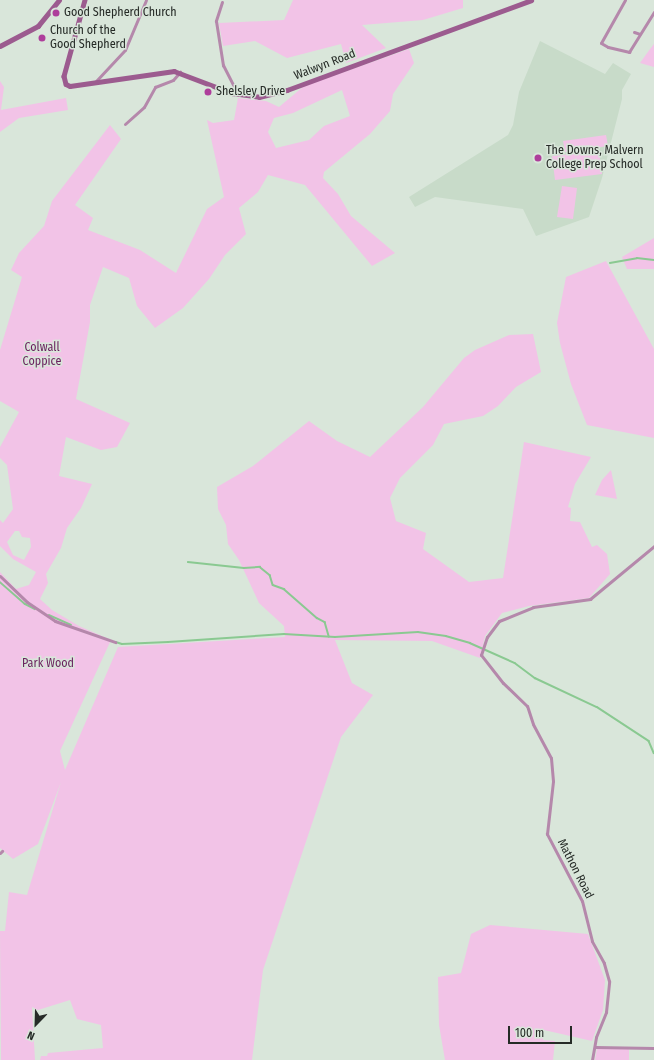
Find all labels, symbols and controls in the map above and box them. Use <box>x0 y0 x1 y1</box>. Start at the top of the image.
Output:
place label: Good Shepherd Church <box>64 6 177 20</box>
marker: Good Shepherd Church <box>51 8 61 18</box>
place label: Church of the Good Shepherd <box>50 24 126 52</box>
marker: Church of the Good Shepherd <box>37 33 47 43</box>
street label: Walwyn Road <box>292 47 358 83</box>
place label: Shelsley Drive <box>216 85 285 99</box>
marker: Shelsley Drive <box>203 87 213 97</box>
place label: The Downs, Malvern College Prep School <box>546 144 644 172</box>
marker: The Downs, Malvern College Prep School <box>533 153 543 163</box>
park label: Colwall Coppice <box>23 341 61 369</box>
park label: Park Wood <box>22 657 74 671</box>
street label: Mathon Road <box>554 837 596 901</box>
north arrow <box>16 1004 56 1044</box>
scale bar <box>510 1018 574 1044</box>
text: 100 m <box>515 1026 544 1040</box>
text: N <box>26 1028 37 1043</box>

